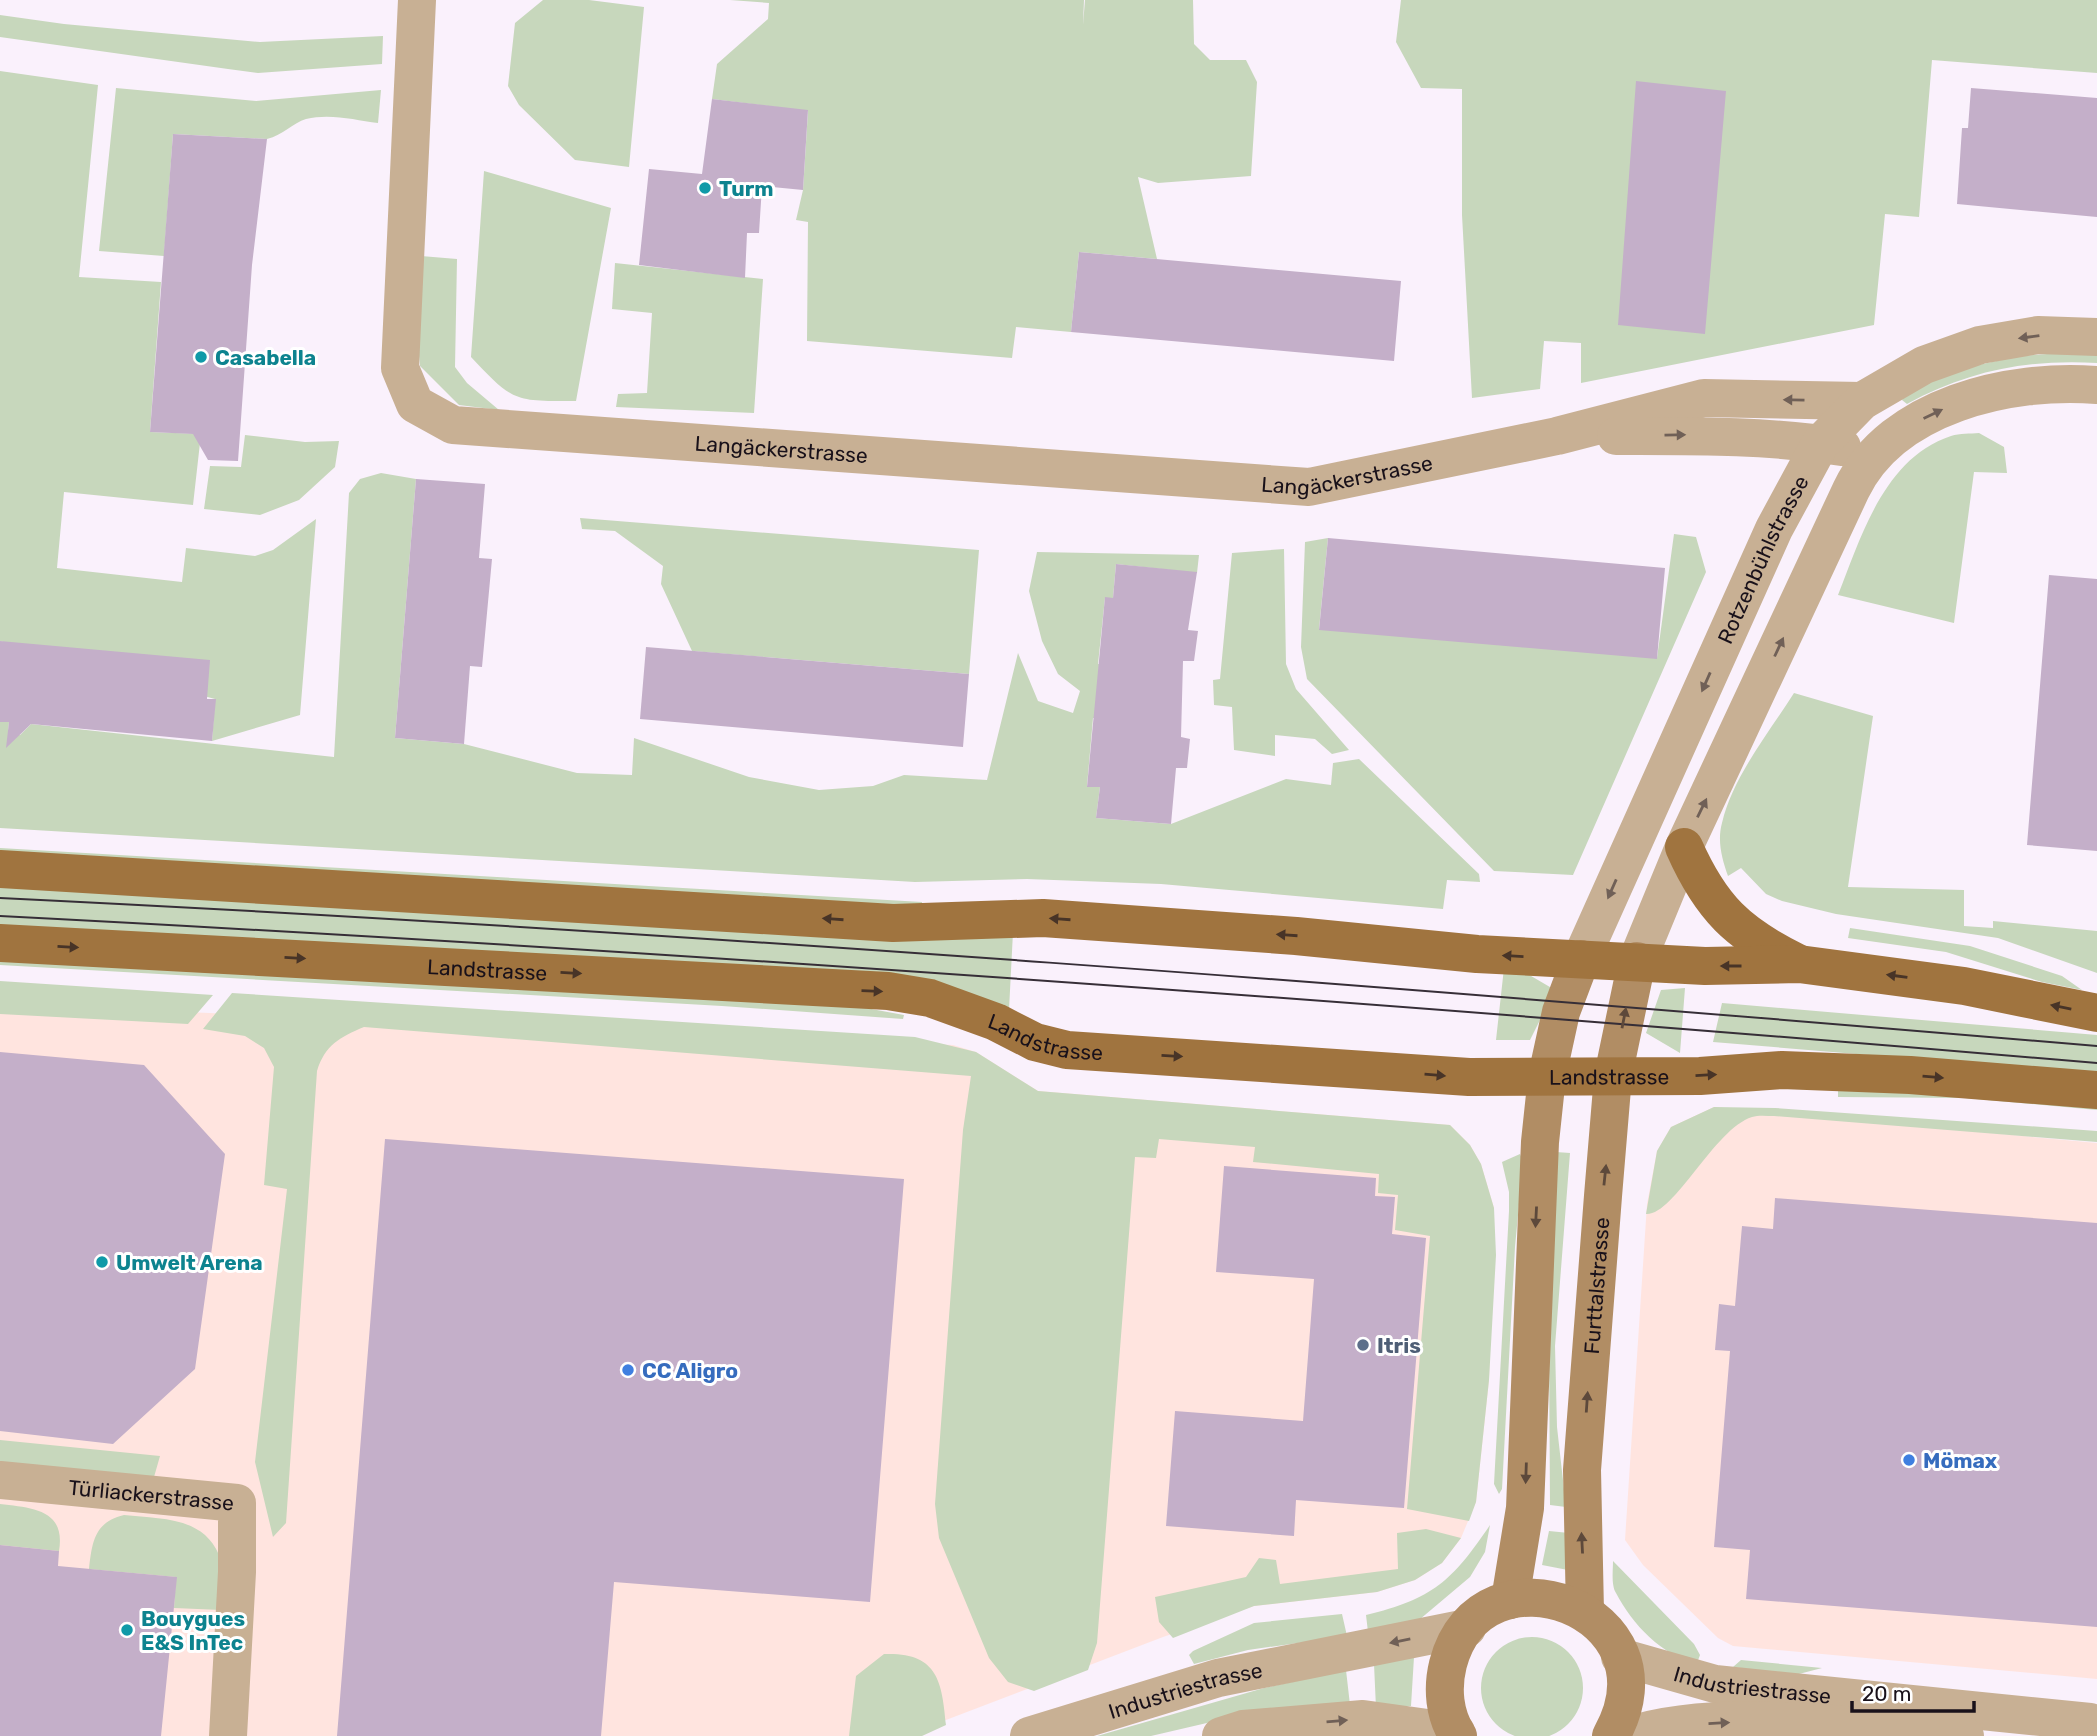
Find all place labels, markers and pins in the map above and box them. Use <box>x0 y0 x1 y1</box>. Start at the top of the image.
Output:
place label: Turm <box>719 176 773 201</box>
marker: Turm <box>697 180 713 196</box>
place label: Casabella <box>215 345 316 370</box>
marker: Casabella <box>193 349 209 365</box>
place label: Umwelt Arena <box>116 1250 263 1275</box>
marker: Umwelt Arena <box>94 1254 110 1270</box>
place label: Itris <box>1377 1333 1421 1358</box>
marker: Itris <box>1355 1337 1371 1353</box>
place label: CC Aligro <box>642 1358 738 1383</box>
marker: CC Aligro <box>620 1362 636 1378</box>
place label: Mömax <box>1923 1448 1998 1473</box>
marker: Mömax <box>1901 1452 1917 1468</box>
place label: Bouygues E&S InTec <box>141 1606 245 1655</box>
marker: Bouygues E&S InTec <box>119 1622 135 1638</box>

